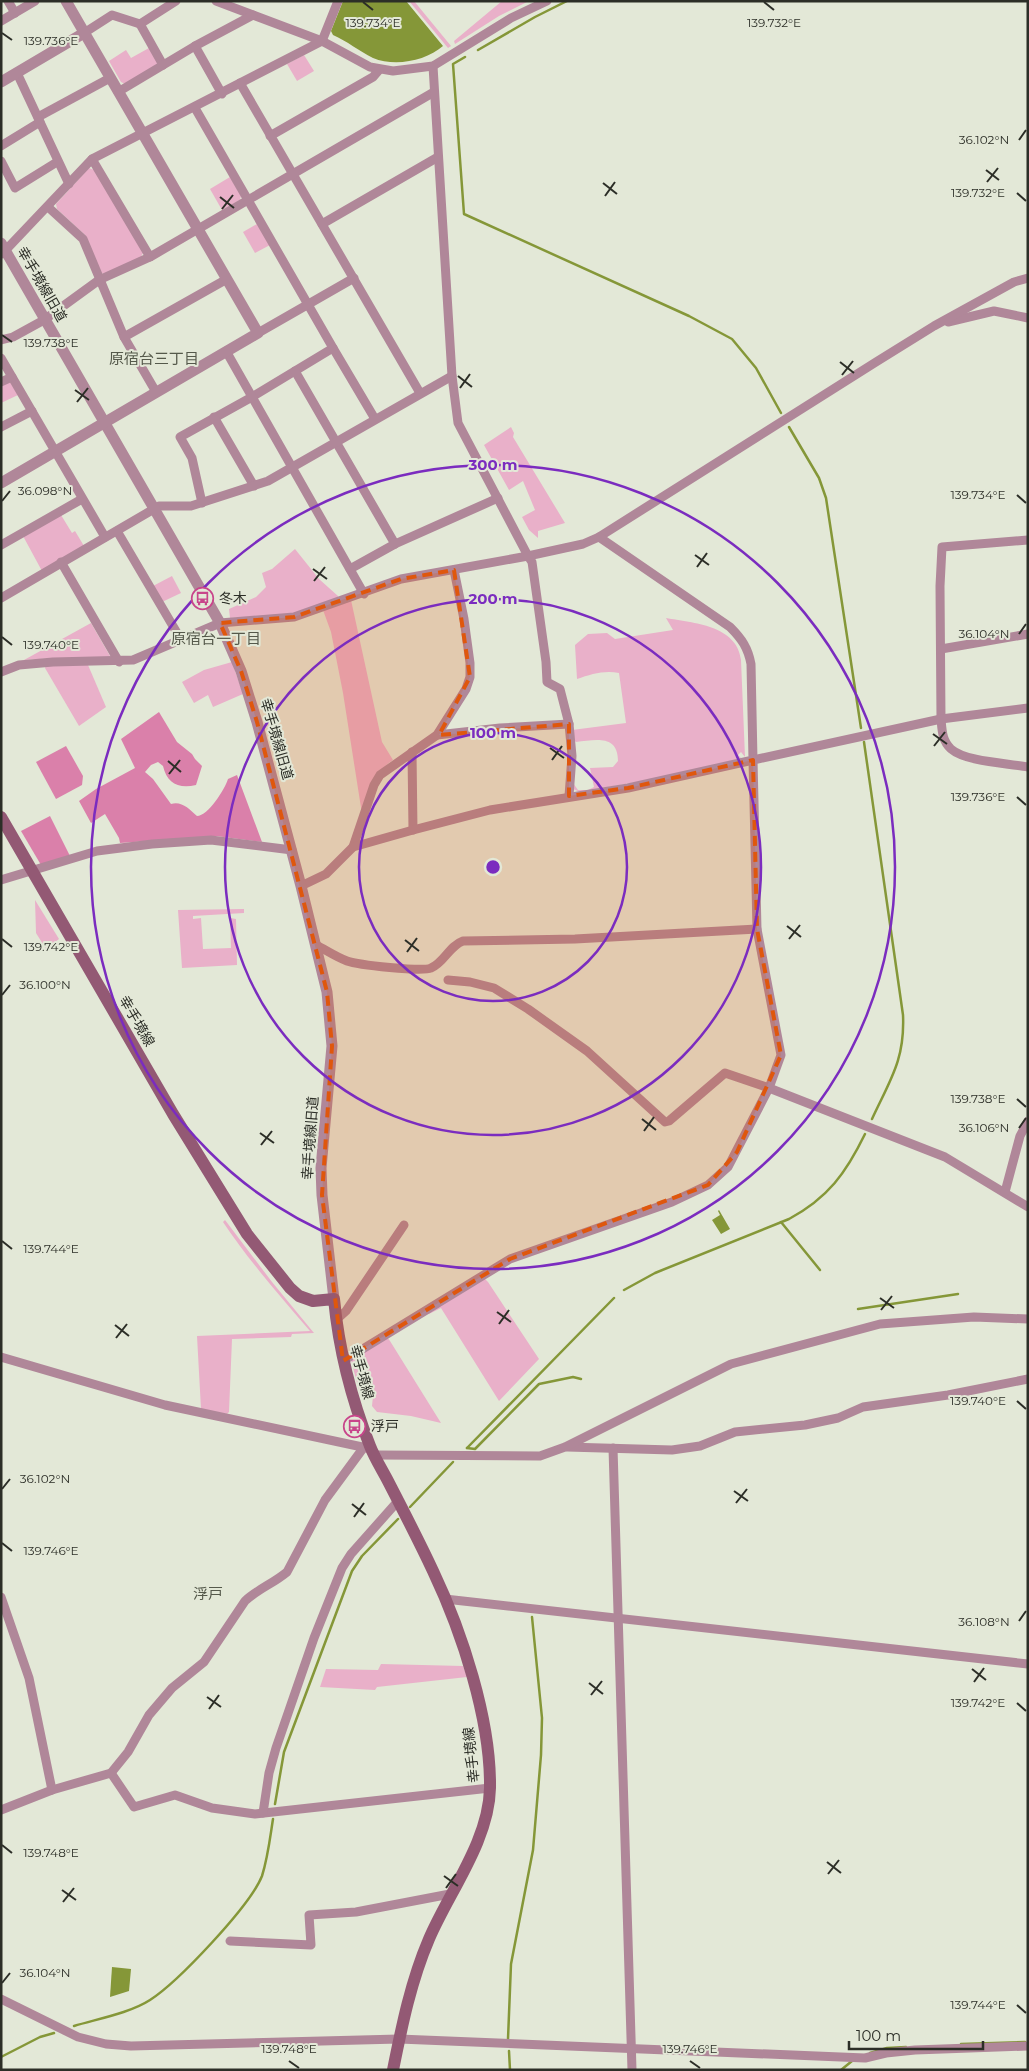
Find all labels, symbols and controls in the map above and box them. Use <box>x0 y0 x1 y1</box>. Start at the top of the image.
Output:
text: 139.734°E <box>345 15 401 30</box>
text: 139.732°E <box>747 15 801 30</box>
text: 139.736°E <box>24 33 78 48</box>
text: 36.102°N <box>959 132 1009 147</box>
text: 139.732°E <box>951 185 1005 200</box>
street label: 幸手境線旧道 <box>13 243 71 325</box>
text: 139.738°E <box>23 335 79 350</box>
district label: 原宿台三丁目 <box>109 349 199 368</box>
text: 300 m <box>467 455 518 474</box>
text: 36.098°N <box>18 483 72 498</box>
text: 139.734°E <box>950 487 1006 502</box>
bus stop icon: 冬木 <box>191 586 215 610</box>
place label: 冬木 <box>219 589 247 607</box>
text: 200 m <box>468 589 518 608</box>
text: 36.104°N <box>958 626 1010 641</box>
district label: 原宿台一丁目 <box>171 629 261 648</box>
text: 139.740°E <box>23 637 79 652</box>
street label: 幸手境線旧道 <box>257 696 297 782</box>
text: 100 m <box>470 723 516 742</box>
text: 139.736°E <box>951 789 1005 804</box>
centre of rings <box>484 858 502 876</box>
text: 139.742°E <box>24 939 78 954</box>
text: 36.100°N <box>19 977 71 992</box>
street label: 幸手境線 <box>115 992 159 1050</box>
text: 139.738°E <box>950 1091 1006 1106</box>
street label: 幸手境線旧道 <box>298 1095 322 1181</box>
text: 36.106°N <box>959 1120 1009 1135</box>
text: 139.744°E <box>23 1241 79 1256</box>
street label: 幸手境線 <box>346 1343 378 1401</box>
text: 139.740°E <box>950 1393 1006 1408</box>
bus stop icon: 浮戸 <box>343 1414 367 1438</box>
place label: 浮戸 <box>371 1417 399 1435</box>
text: 36.102°N <box>20 1471 70 1486</box>
text: 139.746°E <box>23 1543 79 1558</box>
district label: 浮戸 <box>193 1584 223 1603</box>
text: 36.108°N <box>958 1614 1010 1629</box>
text: 139.742°E <box>951 1695 1005 1710</box>
street label: 幸手境線 <box>459 1726 483 1784</box>
text: 139.748°E <box>23 1845 79 1860</box>
text: 36.104°N <box>19 1965 71 1980</box>
text: 139.744°E <box>950 1997 1006 2012</box>
scale bar <box>849 2018 983 2050</box>
text: 100 m <box>856 2026 901 2045</box>
text: 139.748°E <box>261 2041 317 2056</box>
text: 139.746°E <box>662 2041 718 2056</box>

